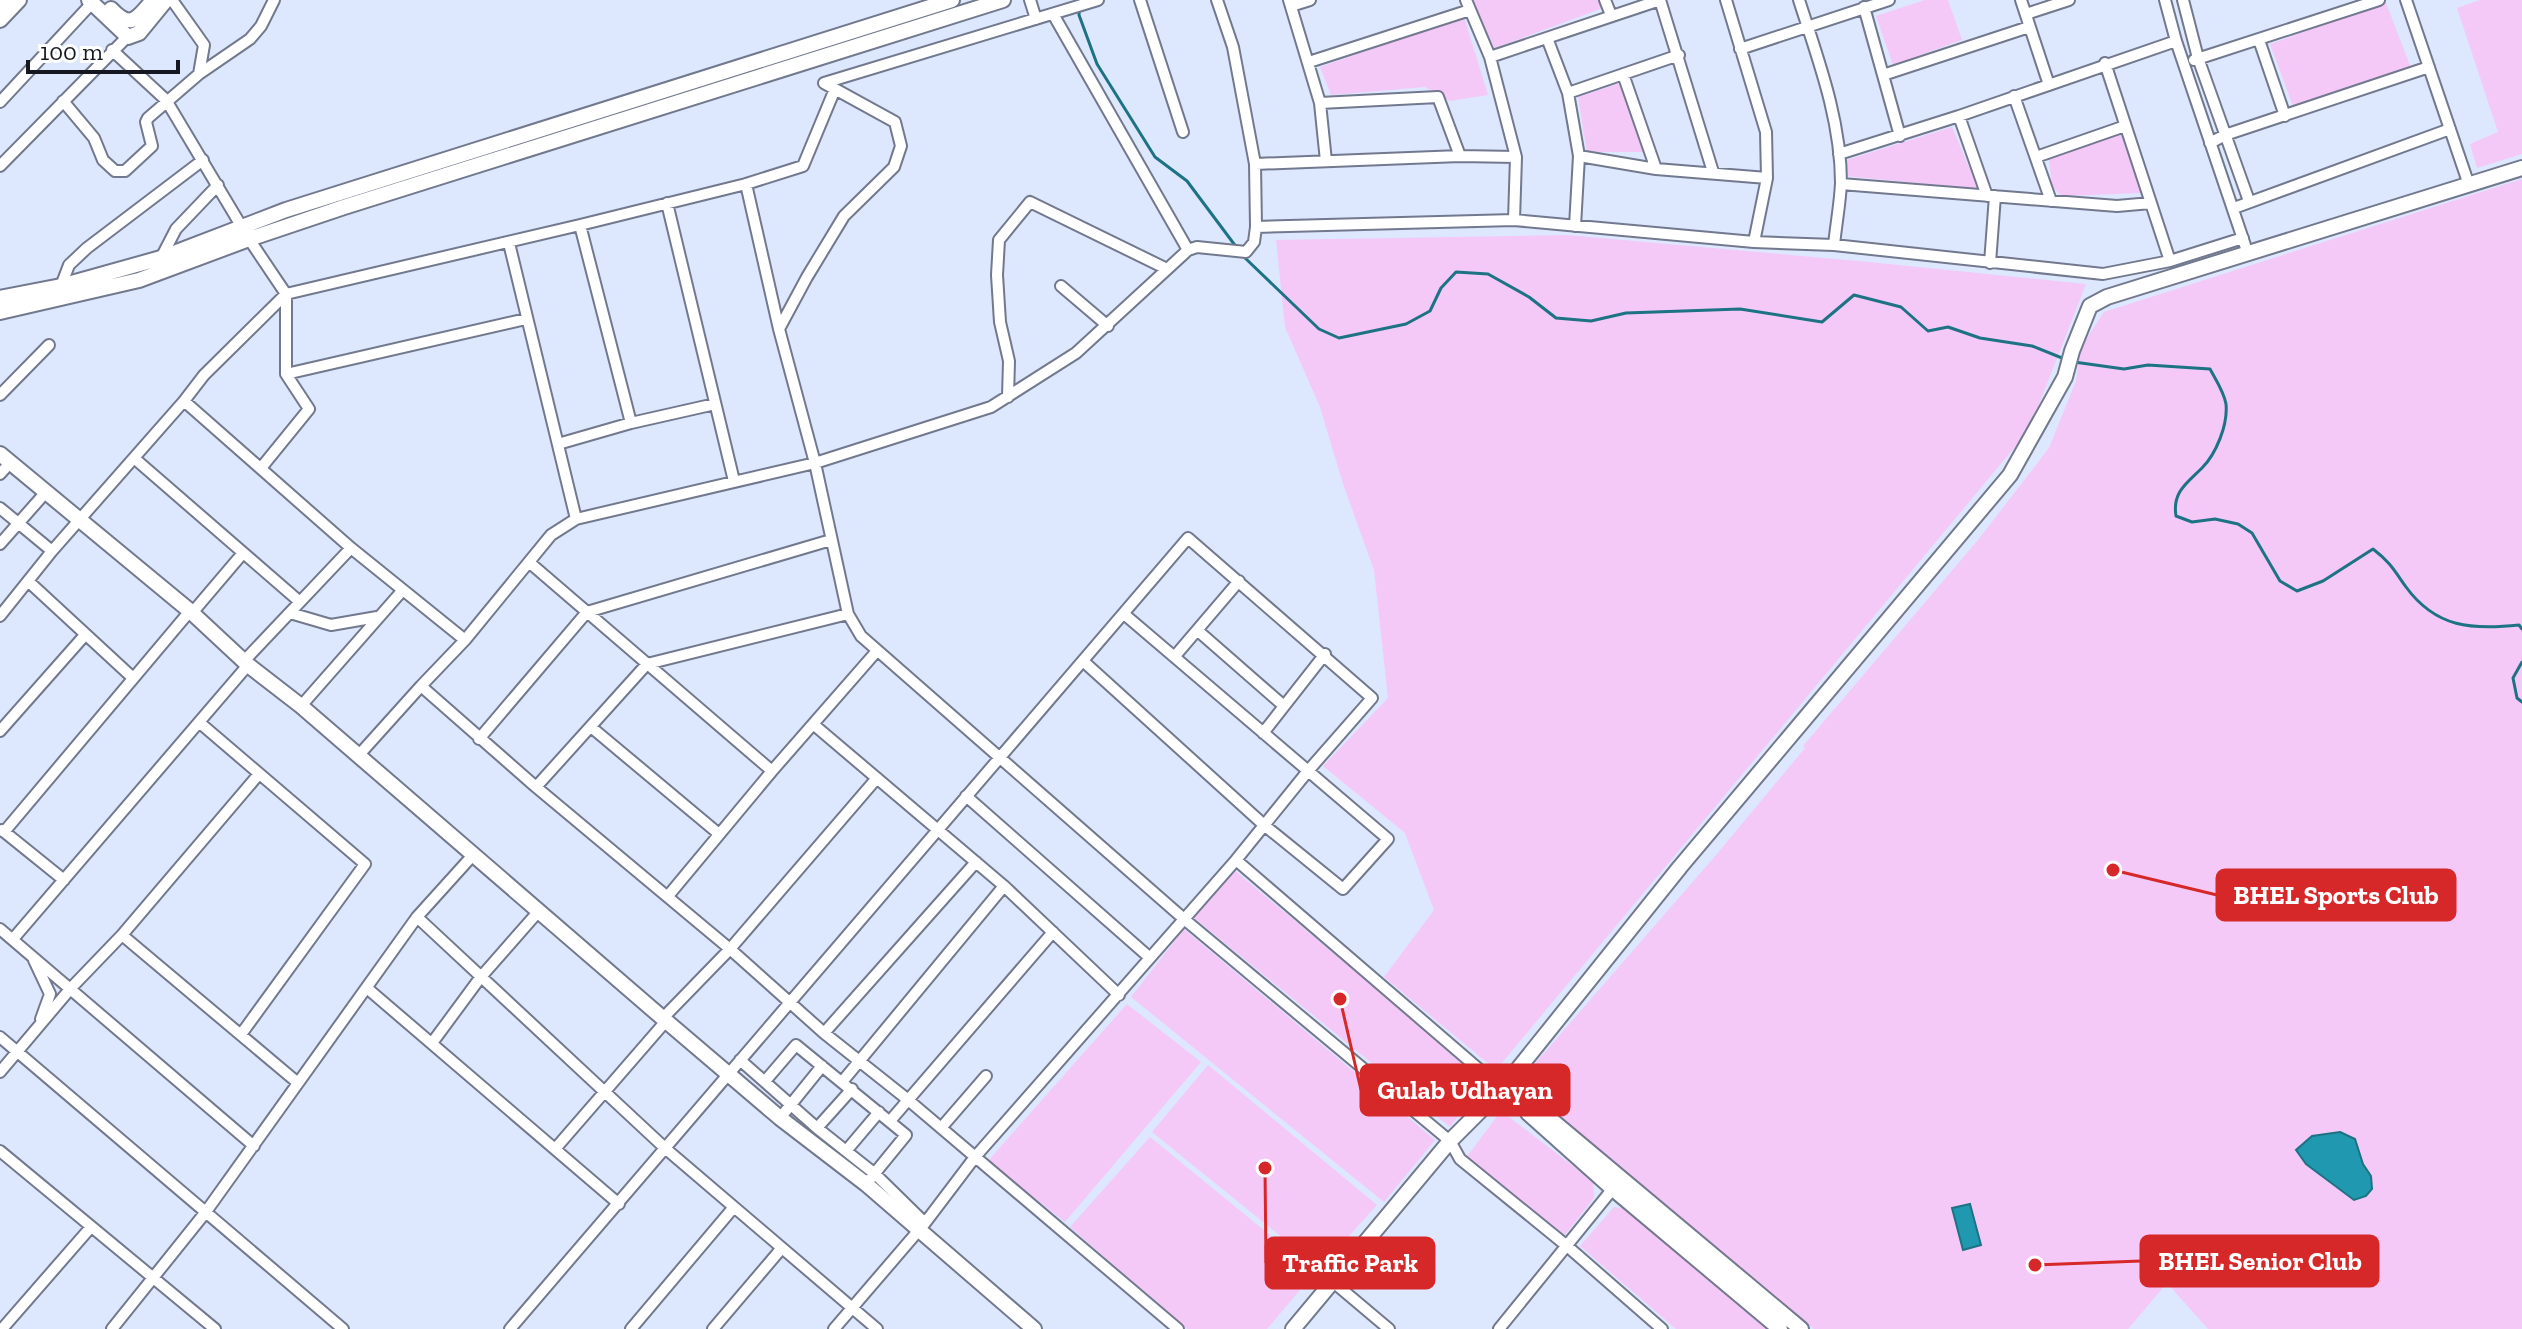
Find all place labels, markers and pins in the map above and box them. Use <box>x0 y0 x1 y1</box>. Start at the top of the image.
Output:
callout: BHEL Sports Club <box>2217 870 2455 920</box>
callout: Gulab Udhayan <box>1361 1065 1569 1115</box>
callout: BHEL Senior Club <box>2141 1236 2378 1286</box>
callout: Traffic Park <box>1266 1238 1434 1288</box>

